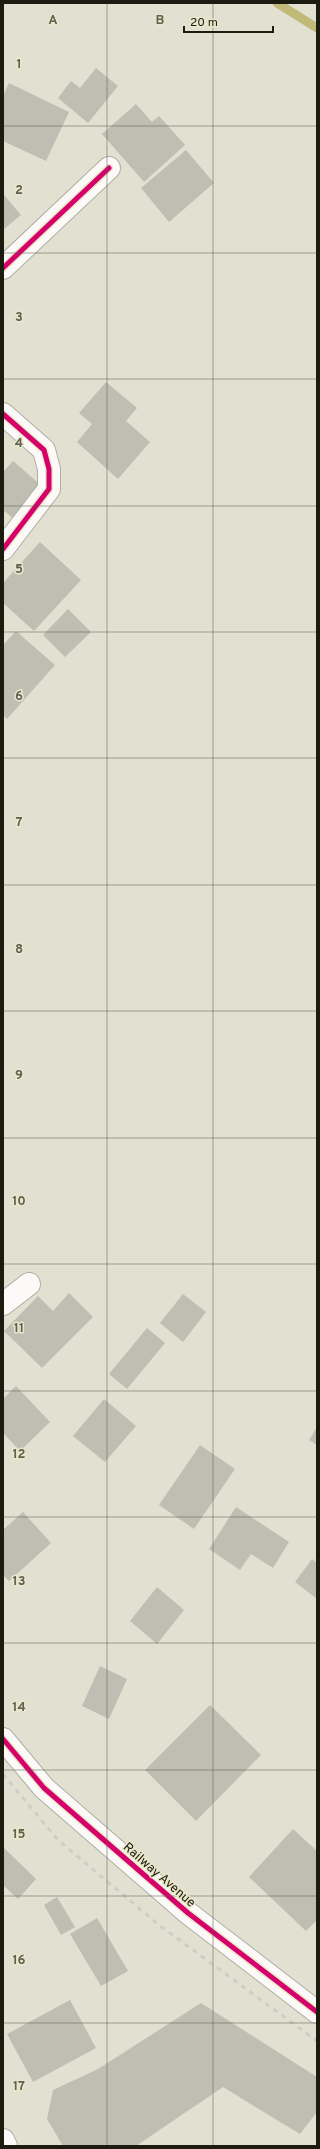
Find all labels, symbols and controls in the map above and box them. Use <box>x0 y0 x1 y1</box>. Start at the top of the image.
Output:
scale bar <box>184 8 273 34</box>
text: A <box>48 13 58 29</box>
text: B <box>156 13 165 29</box>
text: 20 m <box>190 15 218 31</box>
text: 1 <box>16 57 22 73</box>
text: 2 <box>15 183 23 199</box>
text: 3 <box>15 310 23 326</box>
text: 4 <box>15 436 23 452</box>
text: 5 <box>15 562 23 578</box>
text: 6 <box>15 689 23 705</box>
text: 7 <box>16 815 23 831</box>
text: 8 <box>15 942 23 958</box>
text: 9 <box>15 1068 23 1084</box>
text: 10 <box>12 1194 26 1210</box>
text: 11 <box>14 1321 24 1337</box>
text: 12 <box>12 1447 26 1463</box>
text: 13 <box>13 1574 26 1590</box>
text: 14 <box>12 1700 26 1716</box>
text: 15 <box>12 1827 26 1843</box>
street label: Railway Avenue <box>119 1840 198 1911</box>
text: 16 <box>12 1953 26 1969</box>
text: 17 <box>13 2079 25 2095</box>

